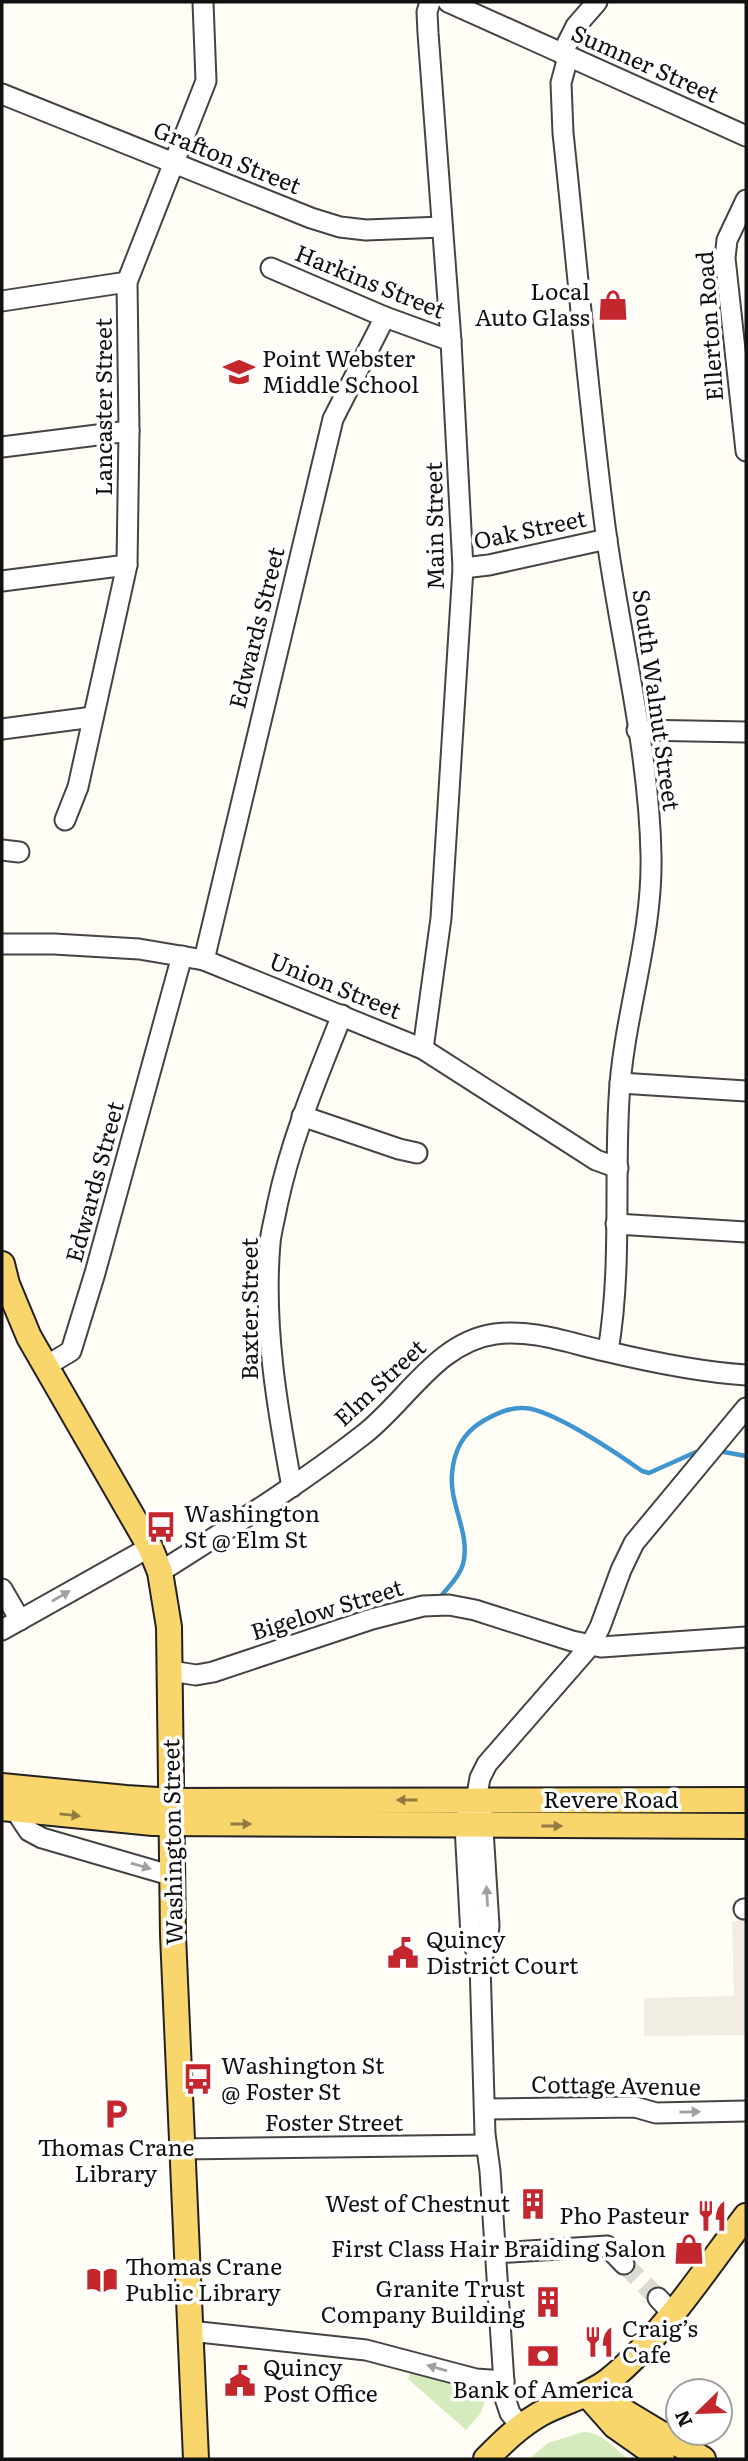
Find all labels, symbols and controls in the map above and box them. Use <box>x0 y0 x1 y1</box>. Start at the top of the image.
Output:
street label: Sumner Street <box>567 14 726 110</box>
street label: Grafton Street <box>149 111 307 201</box>
street label: Harkins Street <box>291 235 452 326</box>
street label: Ellerton Road <box>686 250 730 402</box>
place label: Local Auto Glass <box>475 273 590 333</box>
shop icon: Local Auto Glass <box>596 288 630 322</box>
street label: Lancaster Street <box>85 317 119 496</box>
place label: Point Webster Middle School <box>262 340 419 400</box>
school or university icon: Point Webster Middle School <box>222 355 256 389</box>
street label: Main Street <box>415 461 451 590</box>
street label: Oak Street <box>470 499 590 557</box>
street label: Edwards Street <box>219 542 292 712</box>
street label: South Walnut Street <box>626 587 690 813</box>
street label: Union Street <box>265 942 408 1026</box>
street label: Edwards Street <box>55 1096 131 1266</box>
street label: Baxter Street <box>231 1237 265 1380</box>
street label: Elm Street <box>325 1329 433 1433</box>
place label: Washington St @ Elm St <box>184 1495 320 1555</box>
bus stop icon: Washington St @ Elm St <box>144 1510 178 1544</box>
street label: Bigelow Street <box>246 1569 407 1647</box>
one-way arrow <box>52 1590 71 1602</box>
street label: Washington Street <box>152 1738 190 1945</box>
street label: Revere Road <box>543 1781 679 1815</box>
one-way arrow <box>396 1794 418 1806</box>
one-way arrow <box>59 1810 81 1821</box>
one-way arrow <box>231 1818 253 1830</box>
one-way arrow <box>541 1820 563 1832</box>
one-way arrow <box>130 1861 152 1872</box>
one-way arrow <box>482 1885 493 1907</box>
place label: Quincy District Court <box>426 1921 579 1981</box>
public building icon: Quincy District Court <box>386 1936 420 1970</box>
place label: Washington St @ Foster St <box>221 2047 385 2107</box>
bus stop icon: Washington St @ Foster St <box>181 2062 215 2096</box>
street label: Cottage Avenue <box>531 2066 701 2102</box>
parking icon: Thomas Crane Library <box>99 2097 133 2131</box>
street label: Foster Street <box>265 2104 404 2138</box>
one-way arrow <box>680 2106 702 2118</box>
place label: Thomas Crane Library <box>37 2129 195 2189</box>
place label: West of Chestnut <box>325 2185 511 2219</box>
building icon: West of Chestnut <box>516 2187 550 2221</box>
place label: Pho Pasteur <box>559 2197 689 2231</box>
restaurant icon: Pho Pasteur <box>695 2199 729 2233</box>
place label: First Class Hair Braiding Salon <box>331 2230 666 2264</box>
shop icon: First Class Hair Braiding Salon <box>672 2232 706 2266</box>
place label: Thomas Crane Public Library <box>125 2248 282 2308</box>
library icon: Thomas Crane Public Library <box>85 2263 119 2297</box>
place label: Granite Trust Company Building <box>321 2270 526 2330</box>
building icon: Granite Trust Company Building <box>531 2285 565 2319</box>
place label: Craig’s Cafe <box>622 2310 698 2370</box>
restaurant icon: Craig’s Cafe <box>582 2325 616 2359</box>
bank icon: Bank of America <box>526 2339 560 2373</box>
place label: Quincy Post Office <box>263 2349 378 2409</box>
one-way arrow <box>426 2363 447 2373</box>
public building icon: Quincy Post Office <box>223 2364 257 2398</box>
place label: Bank of America <box>453 2371 634 2405</box>
north arrow <box>664 2377 734 2447</box>
text: N <box>666 2406 698 2432</box>

